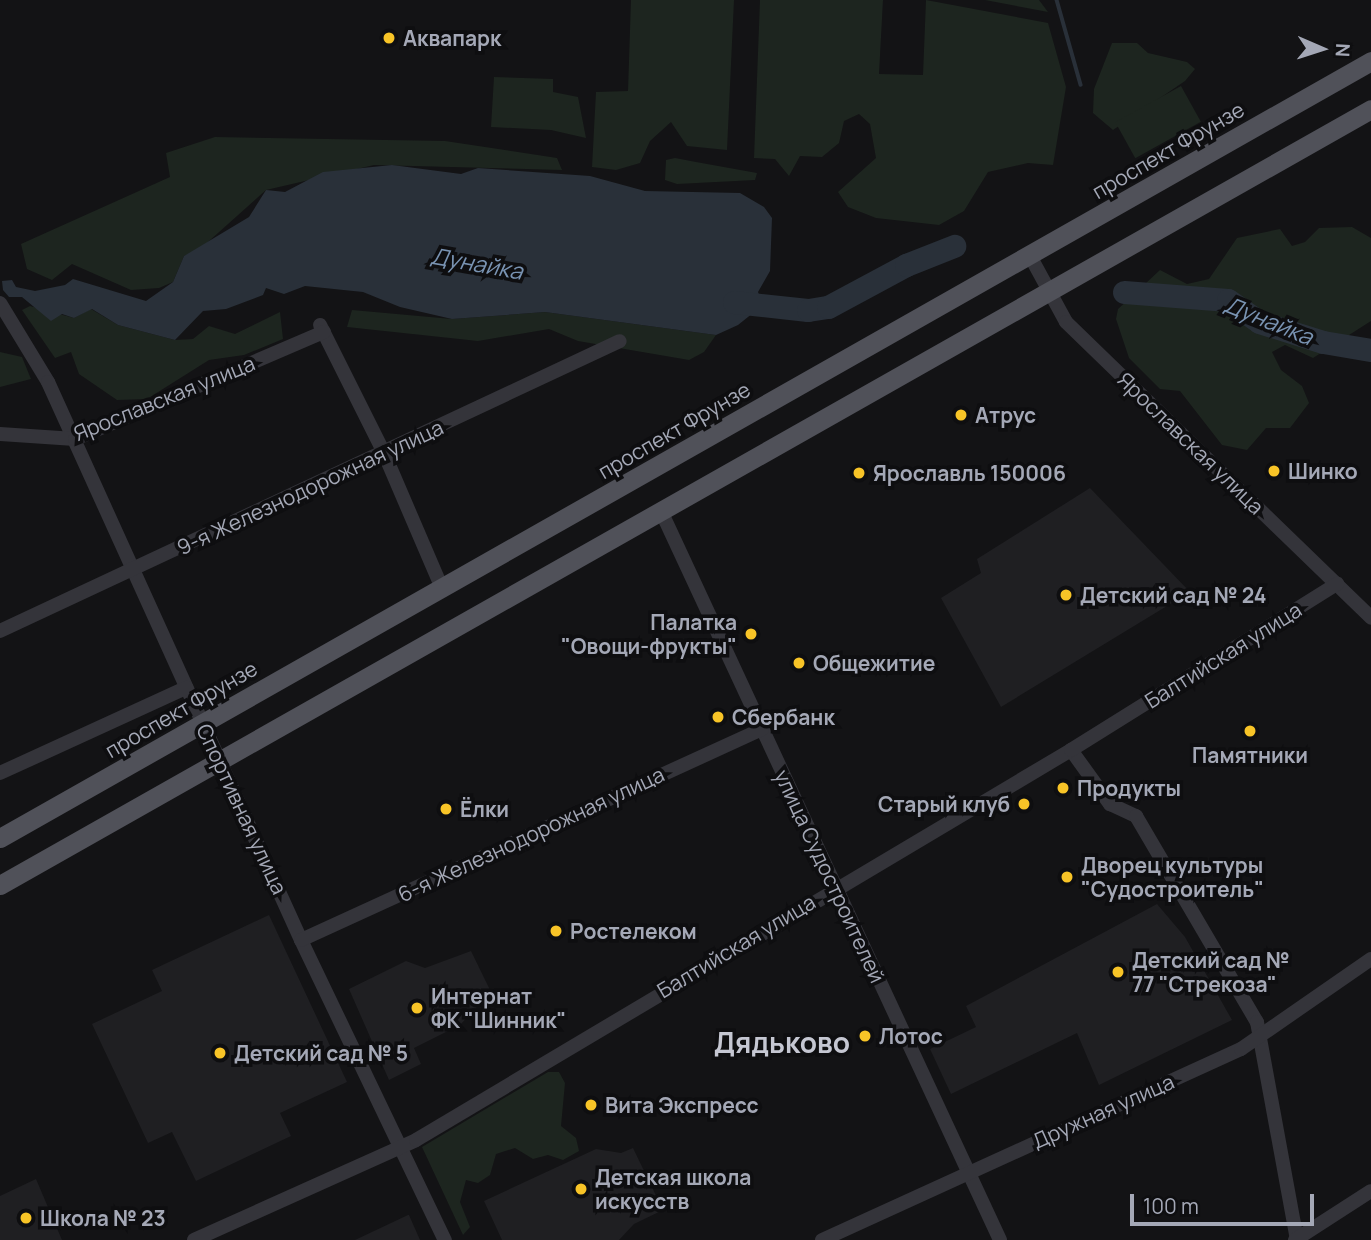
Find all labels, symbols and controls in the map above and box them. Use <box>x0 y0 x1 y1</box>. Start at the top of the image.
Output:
north arrow <box>1287 14 1357 84</box>
place label: Аквапарк <box>403 25 501 51</box>
marker: Аквапарк <box>381 30 397 46</box>
text: N <box>1330 43 1356 58</box>
street label: проспект Фрунзе <box>1088 96 1248 204</box>
water label: Дунайка <box>429 241 525 285</box>
water label: Дунайка <box>1221 290 1317 350</box>
street label: Ярославская улица <box>70 350 258 446</box>
street label: Ярославская улица <box>1113 367 1269 519</box>
street label: проспект Фрунзе <box>594 376 754 484</box>
place label: Атрус <box>975 402 1036 428</box>
marker: Атрус <box>953 407 969 423</box>
street label: 9-я Железнодорожная улица <box>173 414 447 560</box>
place label: Шинко <box>1288 458 1358 484</box>
place label: Ярославль 150006 <box>873 460 1066 486</box>
marker: Шинко <box>1266 463 1282 479</box>
marker: Ярославль 150006 <box>851 465 867 481</box>
place label: Детский сад № 24 <box>1080 582 1266 608</box>
marker: Детский сад № 24 <box>1058 587 1074 603</box>
street label: Балтийская улица <box>1140 597 1306 713</box>
place label: Палатка "Овощи-фрукты" <box>561 609 737 659</box>
marker: Палатка "Овощи-фрукты" <box>743 626 759 642</box>
place label: Общежитие <box>813 650 935 676</box>
street label: проспект Фрунзе <box>101 655 261 763</box>
marker: Общежитие <box>791 655 807 671</box>
place label: Сбербанк <box>732 704 835 730</box>
marker: Сбербанк <box>710 709 726 725</box>
street label: Спортивная улица <box>192 720 292 898</box>
marker: Памятники <box>1242 723 1258 739</box>
place label: Памятники <box>1192 742 1308 768</box>
street label: 6-я Железнодорожная улица <box>394 761 668 907</box>
street label: улица Судостроителей <box>770 765 890 987</box>
place label: Продукты <box>1077 775 1181 801</box>
marker: Продукты <box>1055 780 1071 796</box>
place label: Старый клуб <box>878 791 1010 817</box>
place label: Ёлки <box>460 796 509 822</box>
marker: Старый клуб <box>1016 796 1032 812</box>
marker: Ёлки <box>438 801 454 817</box>
place label: Дворец культуры "Судостроитель" <box>1081 852 1264 902</box>
marker: Дворец культуры "Судостроитель" <box>1059 869 1075 885</box>
street label: Балтийская улица <box>652 889 820 1003</box>
place label: Ростелеком <box>570 918 697 944</box>
marker: Ростелеком <box>548 923 564 939</box>
place label: Детский сад № 77 "Стрекоза" <box>1132 947 1289 997</box>
marker: Детский сад № 77 "Стрекоза" <box>1110 964 1126 980</box>
place label: Интернат ФК "Шинник" <box>431 983 567 1033</box>
marker: Интернат ФК "Шинник" <box>409 1000 425 1016</box>
place label: Лотос <box>879 1023 943 1049</box>
district label: Дядьково <box>714 1025 850 1059</box>
marker: Лотос <box>857 1028 873 1044</box>
place label: Детский сад № 5 <box>234 1040 408 1066</box>
marker: Детский сад № 5 <box>212 1045 228 1061</box>
street label: Дружная улица <box>1028 1068 1178 1154</box>
place label: Вита Экспресс <box>605 1092 759 1118</box>
marker: Вита Экспресс <box>583 1097 599 1113</box>
place label: Детская школа искусств <box>595 1164 751 1214</box>
scale bar <box>1133 1180 1317 1224</box>
marker: Детская школа искусств <box>573 1181 589 1197</box>
text: 100 m <box>1143 1192 1199 1220</box>
place label: Школа № 23 <box>40 1205 166 1231</box>
marker: Школа № 23 <box>18 1210 34 1226</box>

